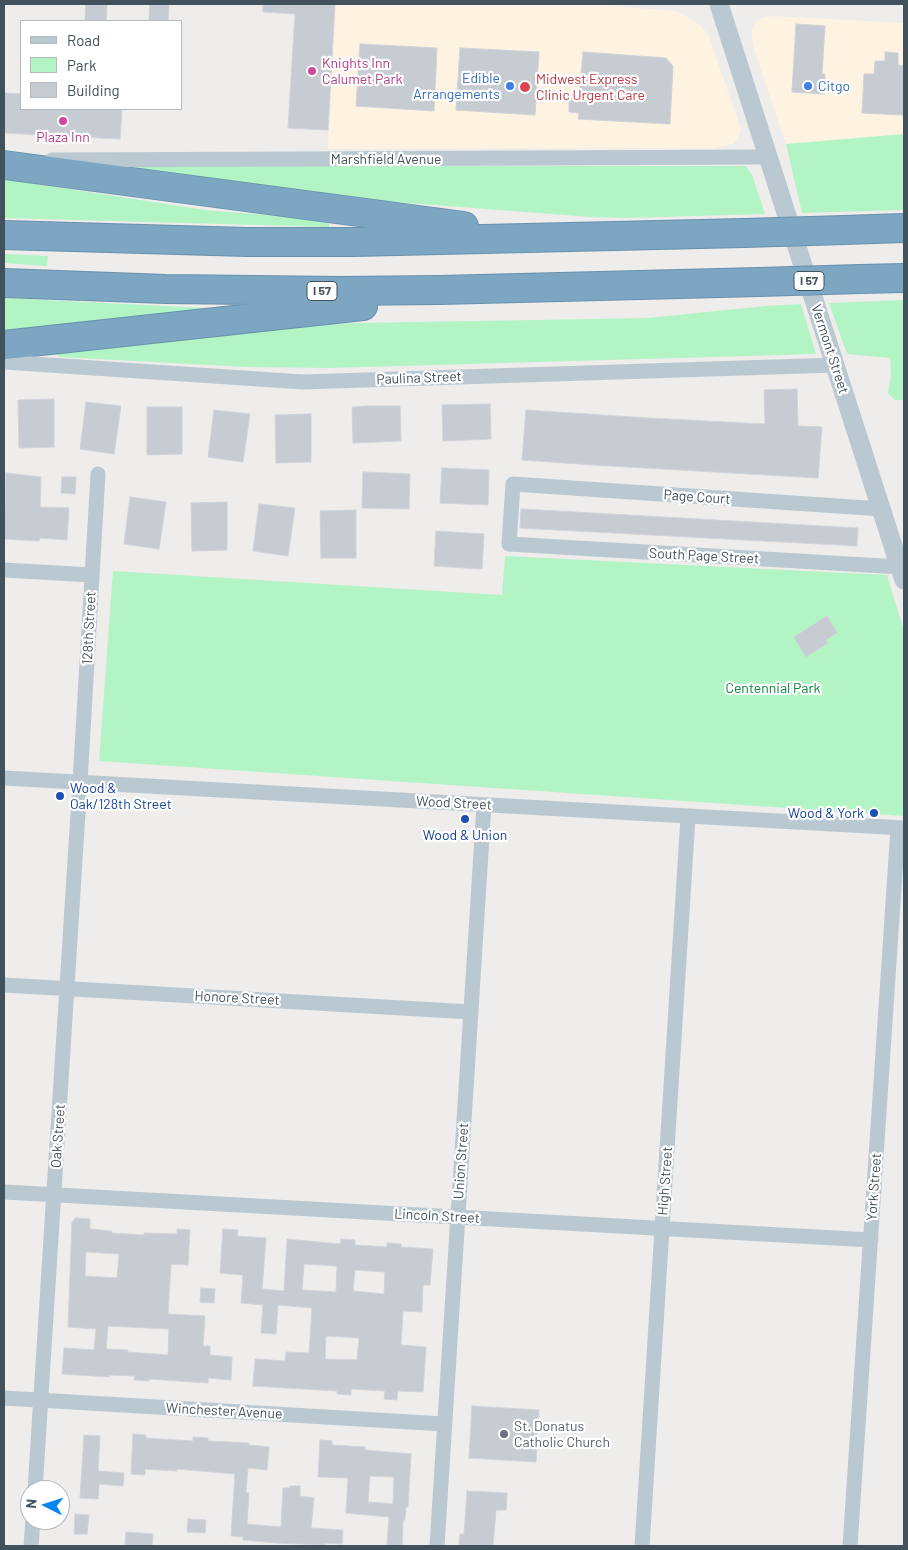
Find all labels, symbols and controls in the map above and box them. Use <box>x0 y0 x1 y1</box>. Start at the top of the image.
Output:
legend <box>20 20 182 110</box>
text: Road <box>67 31 100 49</box>
place label: Knights Inn Calumet Park <box>322 55 403 88</box>
text: Park <box>67 56 96 74</box>
marker: Knights Inn Calumet Park <box>306 65 318 77</box>
place label: Edible Arrangements <box>413 70 500 102</box>
place label: Midwest Express Clinic Urgent Care <box>536 71 645 104</box>
place label: Citgo <box>818 78 850 94</box>
marker: Edible Arrangements <box>504 80 516 92</box>
marker: Midwest Express Clinic Urgent Care <box>518 80 532 94</box>
marker: Citgo <box>802 80 814 92</box>
text: Building <box>67 81 120 99</box>
marker: Plaza Inn <box>57 115 69 127</box>
place label: Plaza Inn <box>36 129 90 145</box>
street label: Marshfield Avenue <box>331 151 441 167</box>
road number: I 57 <box>794 272 824 290</box>
road number: I 57 <box>307 282 337 300</box>
street label: Vermont Street <box>808 302 852 396</box>
street label: Paulina Street <box>376 368 462 388</box>
street label: Page Court <box>663 486 731 508</box>
street label: South Page Street <box>649 545 759 567</box>
street label: 128th Street <box>79 591 99 665</box>
park label: Centennial Park <box>725 680 821 696</box>
place label: Wood & Oak/128th Street <box>70 780 172 812</box>
marker: Wood & Oak/128th Street <box>54 790 66 802</box>
street label: Wood Street <box>416 793 492 813</box>
place label: Wood & York <box>788 805 864 821</box>
marker: Wood & York <box>868 807 880 819</box>
marker: Wood & Union <box>459 813 471 825</box>
place label: Wood & Union <box>423 827 507 843</box>
street label: Honore Street <box>194 987 280 1009</box>
street label: Oak Street <box>47 1104 69 1168</box>
street label: Union Street <box>450 1122 472 1200</box>
street label: High Street <box>654 1146 676 1216</box>
street label: York Street <box>863 1153 885 1221</box>
street label: Lincoln Street <box>394 1205 480 1227</box>
street label: Winchester Avenue <box>165 1400 283 1422</box>
place label: St. Donatus Catholic Church <box>514 1418 610 1450</box>
marker: St. Donatus Catholic Church <box>498 1428 510 1440</box>
north arrow <box>20 1480 70 1530</box>
text: N <box>22 1498 39 1509</box>

